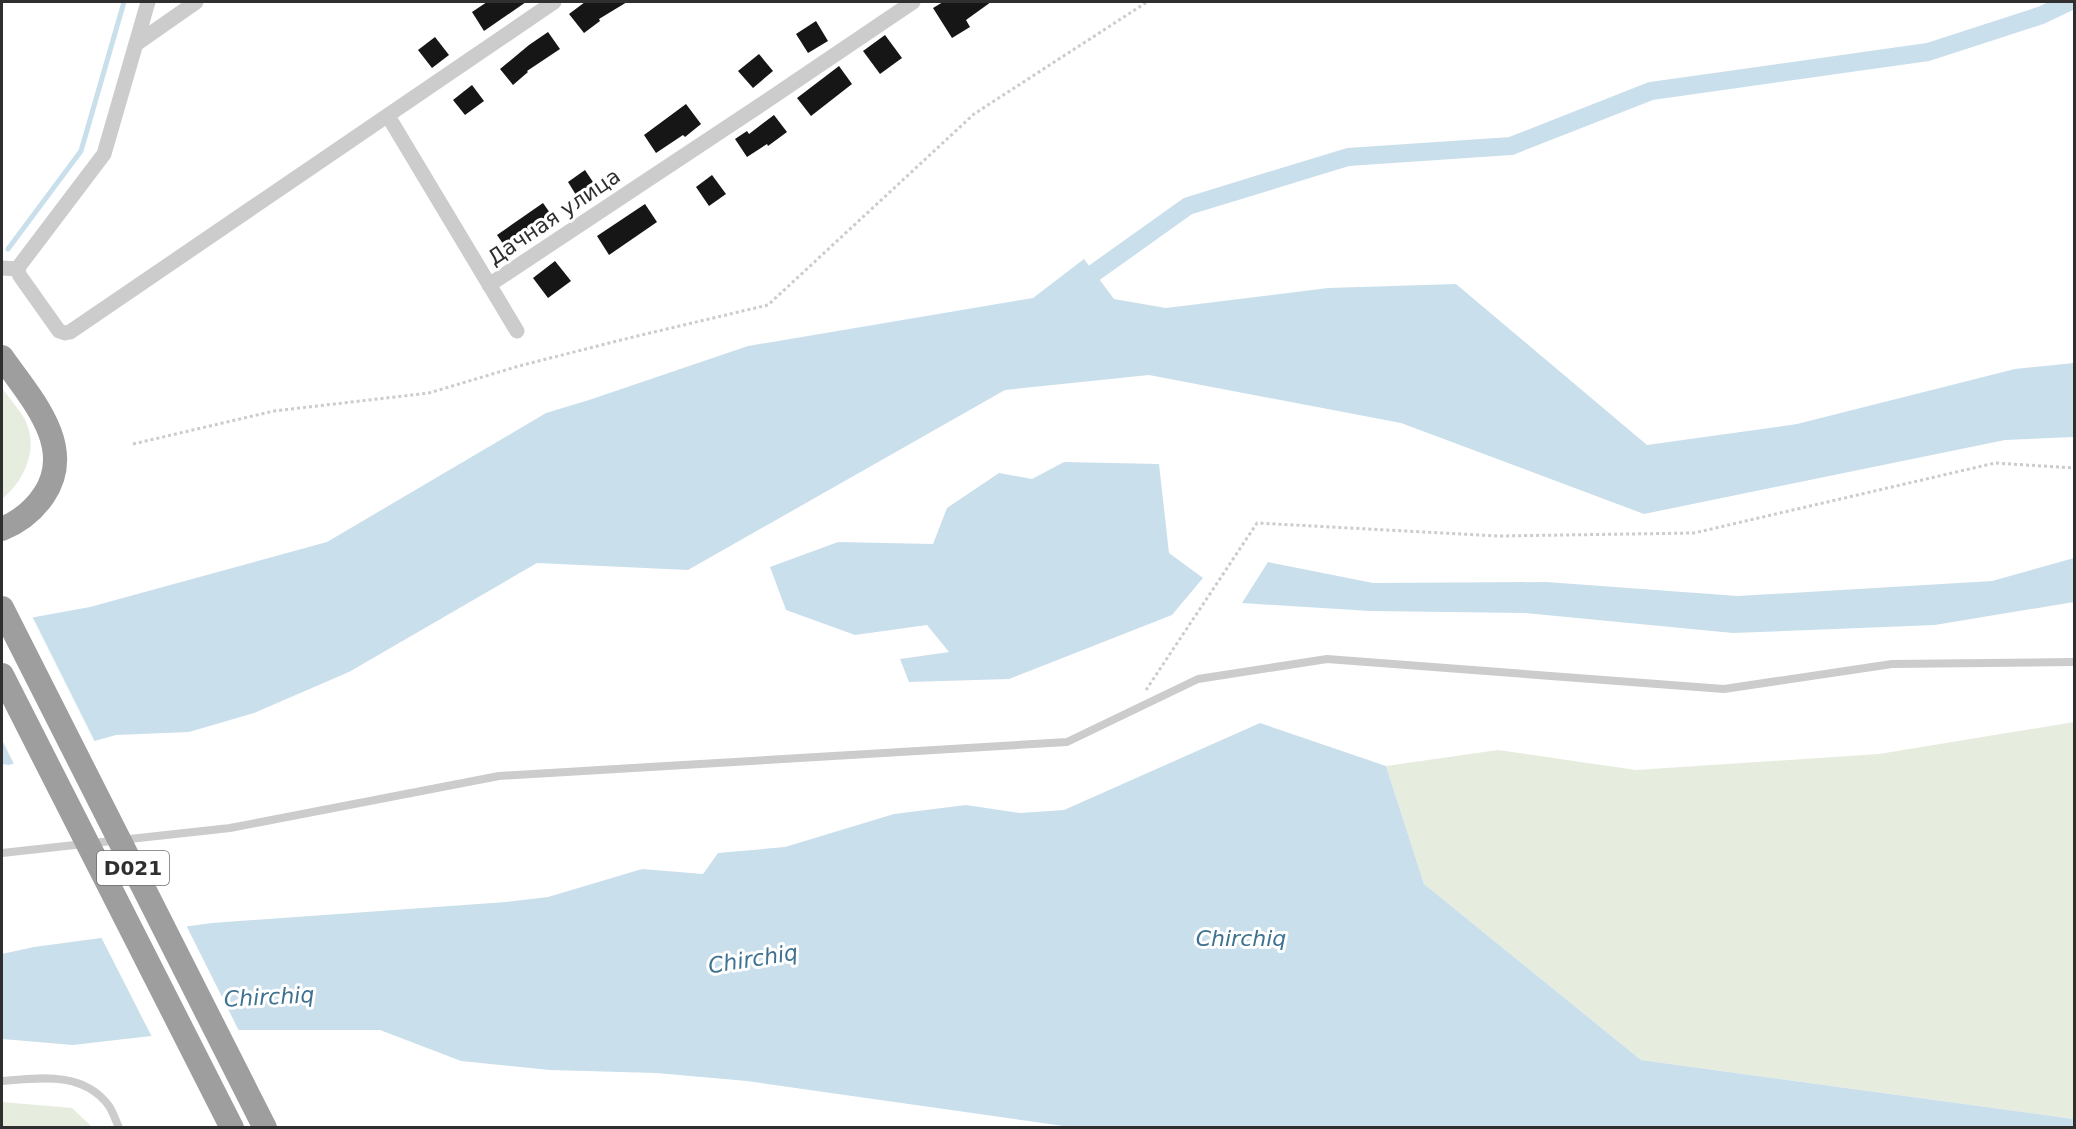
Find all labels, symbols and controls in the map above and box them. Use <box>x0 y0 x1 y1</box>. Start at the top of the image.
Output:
street label: Дачная улица <box>483 164 625 270</box>
road number: D021 <box>97 851 169 885</box>
water label: Chirchiq <box>1196 926 1286 951</box>
water label: Chirchiq <box>706 940 800 978</box>
water label: Chirchiq <box>223 982 315 1012</box>

